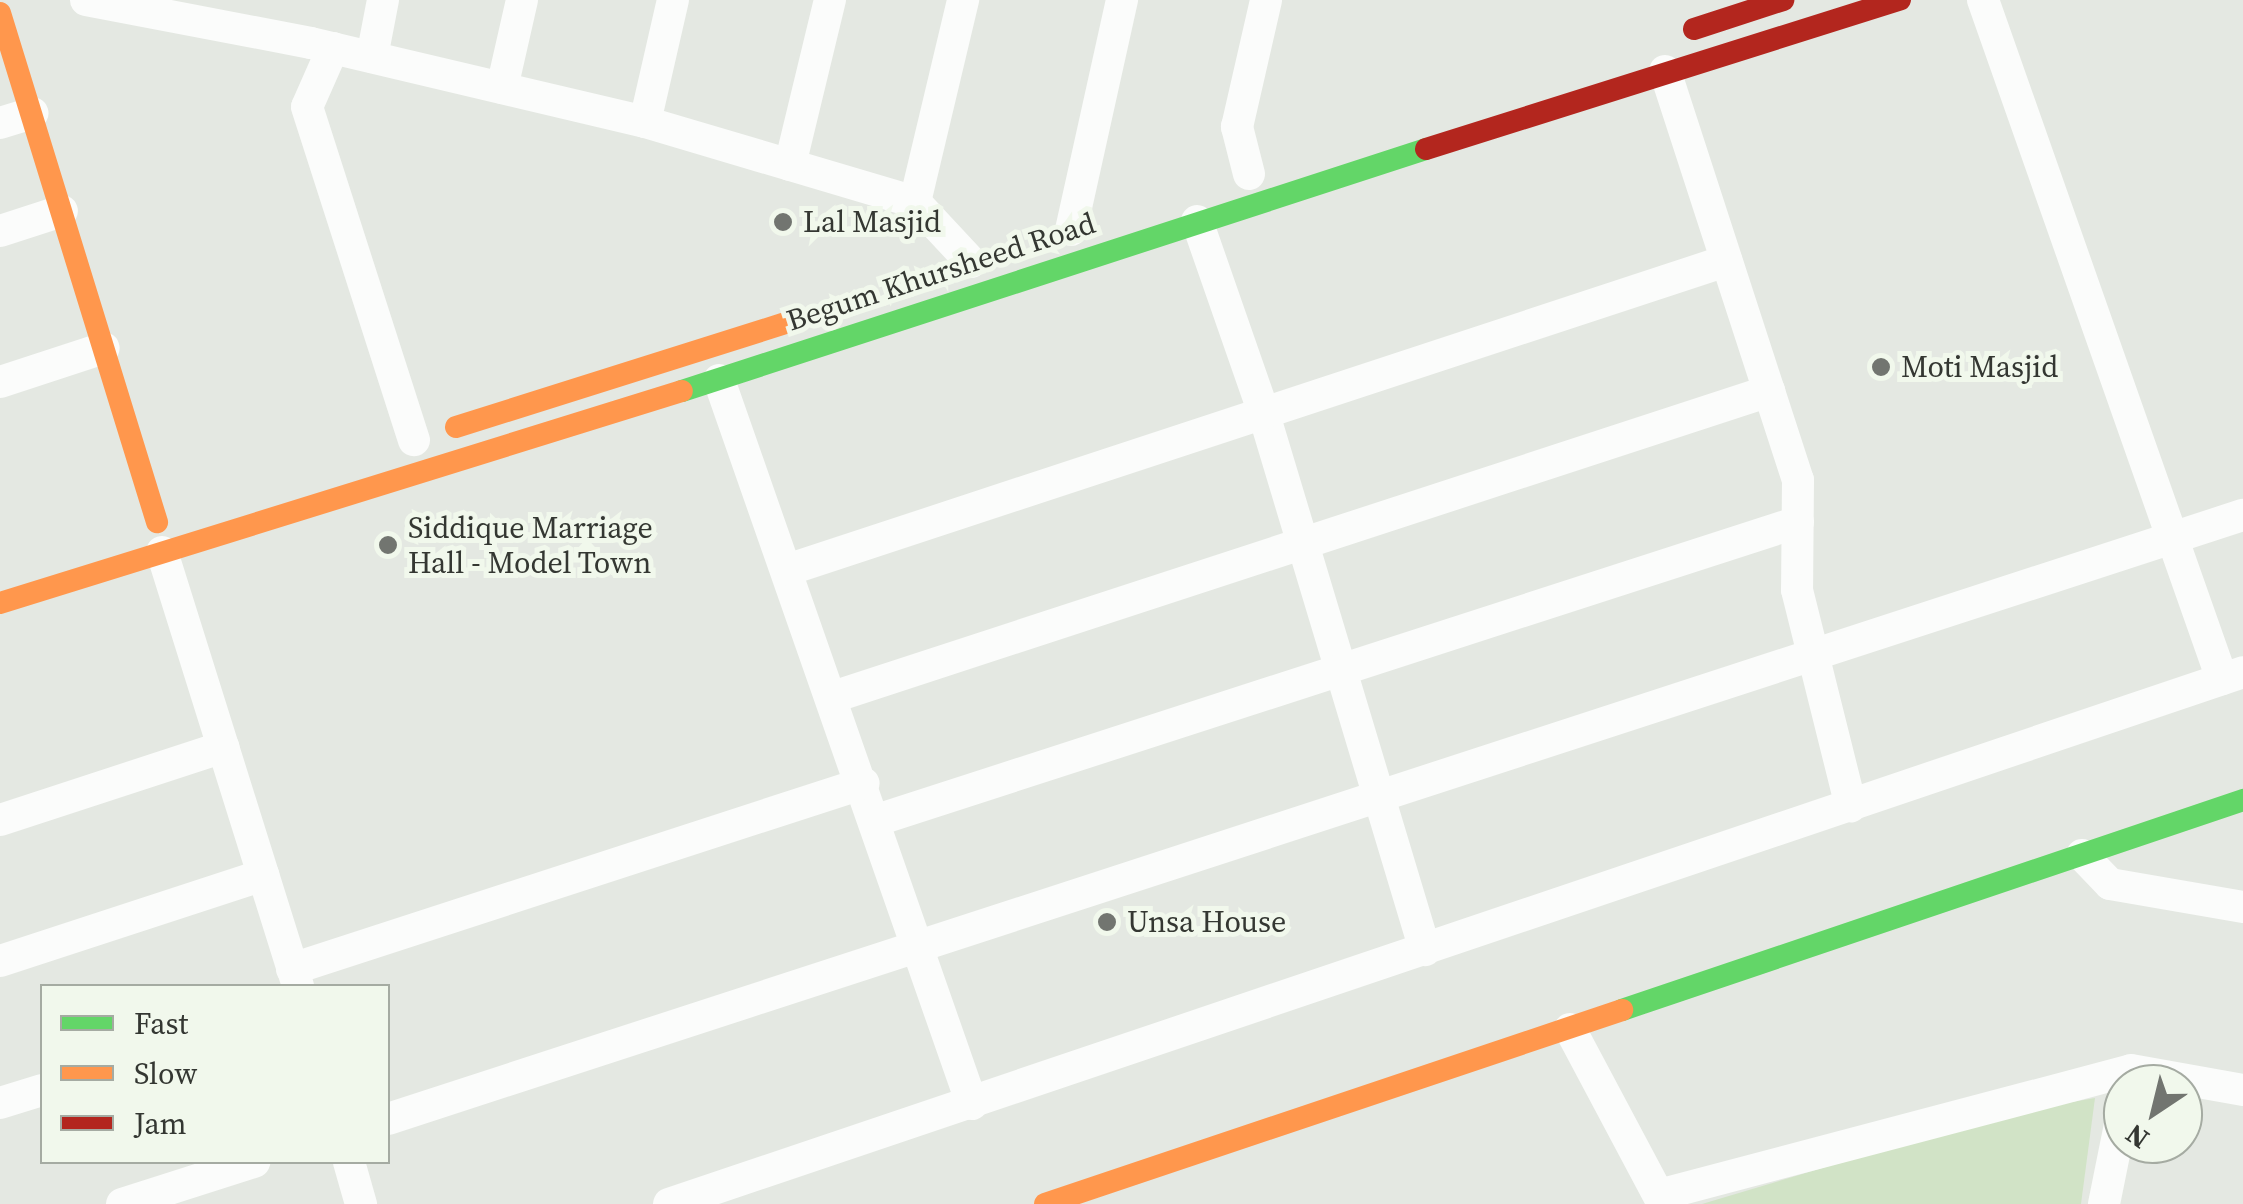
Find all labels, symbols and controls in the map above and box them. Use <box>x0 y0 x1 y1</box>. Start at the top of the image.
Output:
place label: Lal Masjid <box>803 204 941 240</box>
street label: Begum Khursheed Road <box>782 205 1100 339</box>
marker: Lal Masjid <box>772 211 794 233</box>
place label: Moti Masjid <box>1901 349 2058 385</box>
marker: Moti Masjid <box>1870 356 1892 378</box>
place label: Siddique Marriage Hall - Model Town <box>408 510 653 580</box>
marker: Siddique Marriage Hall - Model Town <box>377 534 399 556</box>
place label: Unsa House <box>1127 904 1286 940</box>
marker: Unsa House <box>1096 911 1118 933</box>
legend <box>40 984 390 1164</box>
text: Fast <box>134 1003 188 1044</box>
text: Slow <box>134 1053 197 1094</box>
north arrow <box>2103 1064 2203 1164</box>
text: Jam <box>134 1103 187 1144</box>
text: N <box>2118 1116 2156 1158</box>

